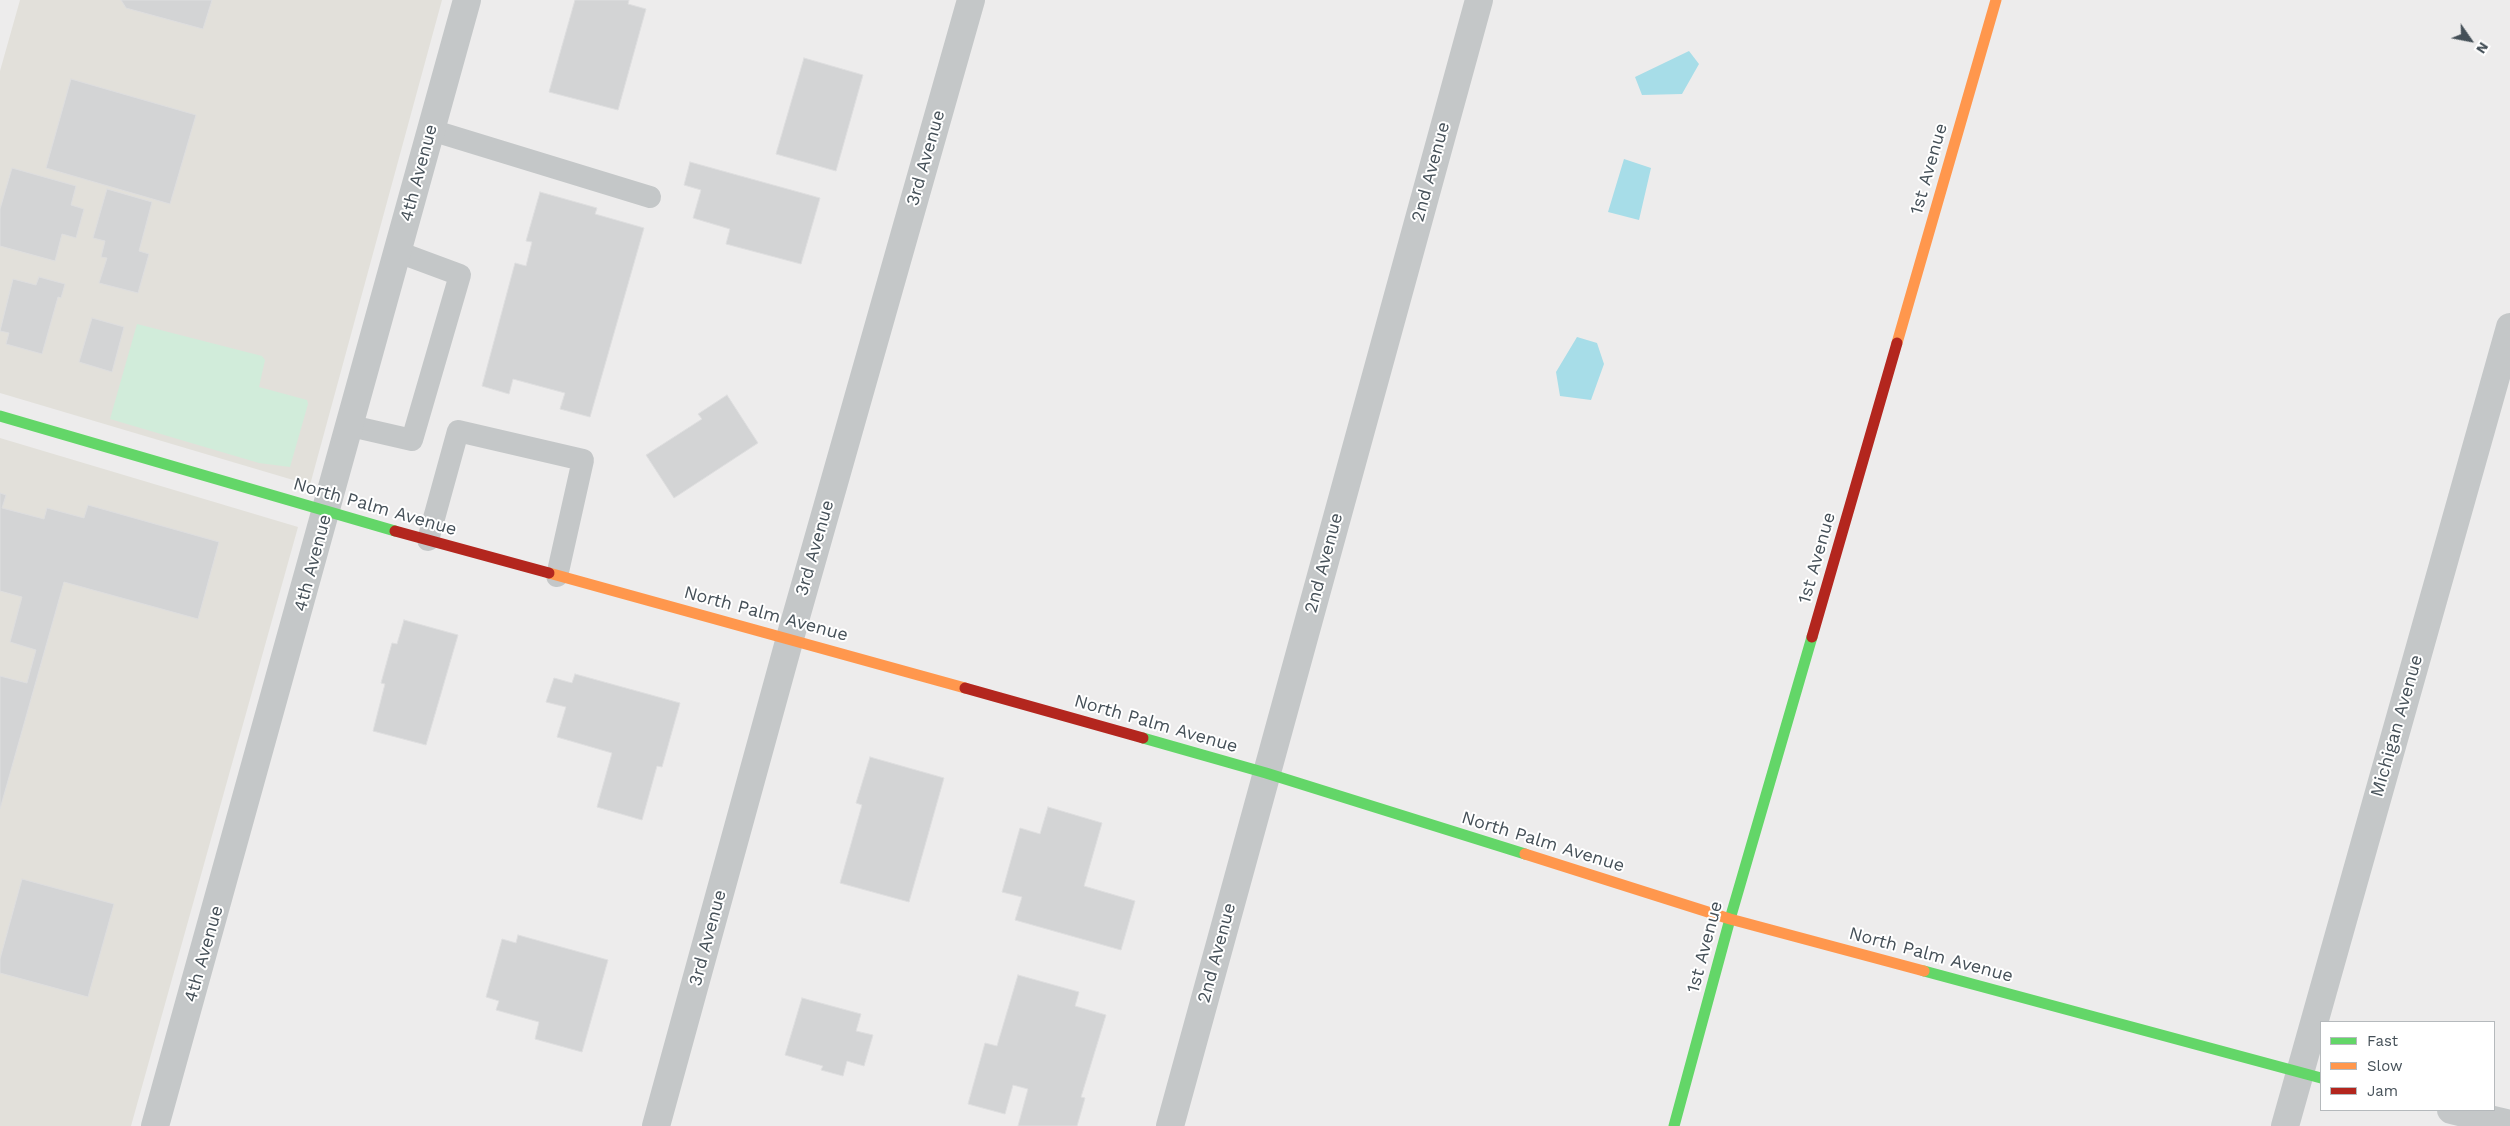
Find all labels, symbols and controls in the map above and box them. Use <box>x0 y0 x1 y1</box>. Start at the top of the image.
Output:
north arrow <box>2445 15 2495 65</box>
text: N <box>2473 39 2492 57</box>
street label: 3rd Avenue <box>902 108 950 208</box>
street label: 2nd Avenue <box>1407 120 1455 224</box>
street label: 1st Avenue <box>1906 121 1952 217</box>
street label: 4th Avenue <box>396 122 442 224</box>
street label: North Palm Avenue <box>291 473 459 541</box>
street label: 3rd Avenue <box>791 498 839 598</box>
street label: 1st Avenue <box>1794 510 1840 606</box>
street label: 2nd Avenue <box>1300 511 1348 615</box>
street label: 4th Avenue <box>290 512 336 614</box>
street label: North Palm Avenue <box>682 582 850 646</box>
street label: Michigan Avenue <box>2366 652 2428 800</box>
street label: North Palm Avenue <box>1072 690 1240 758</box>
street label: North Palm Avenue <box>1459 807 1627 877</box>
street label: 3rd Avenue <box>685 888 731 988</box>
street label: 1st Avenue <box>1682 899 1728 995</box>
street label: 2nd Avenue <box>1193 901 1241 1005</box>
street label: 4th Avenue <box>180 903 228 1005</box>
street label: North Palm Avenue <box>1847 923 2015 987</box>
legend <box>2320 1021 2495 1111</box>
text: Fast <box>2367 1032 2398 1050</box>
text: Slow <box>2367 1057 2403 1075</box>
text: Jam <box>2367 1082 2398 1100</box>

